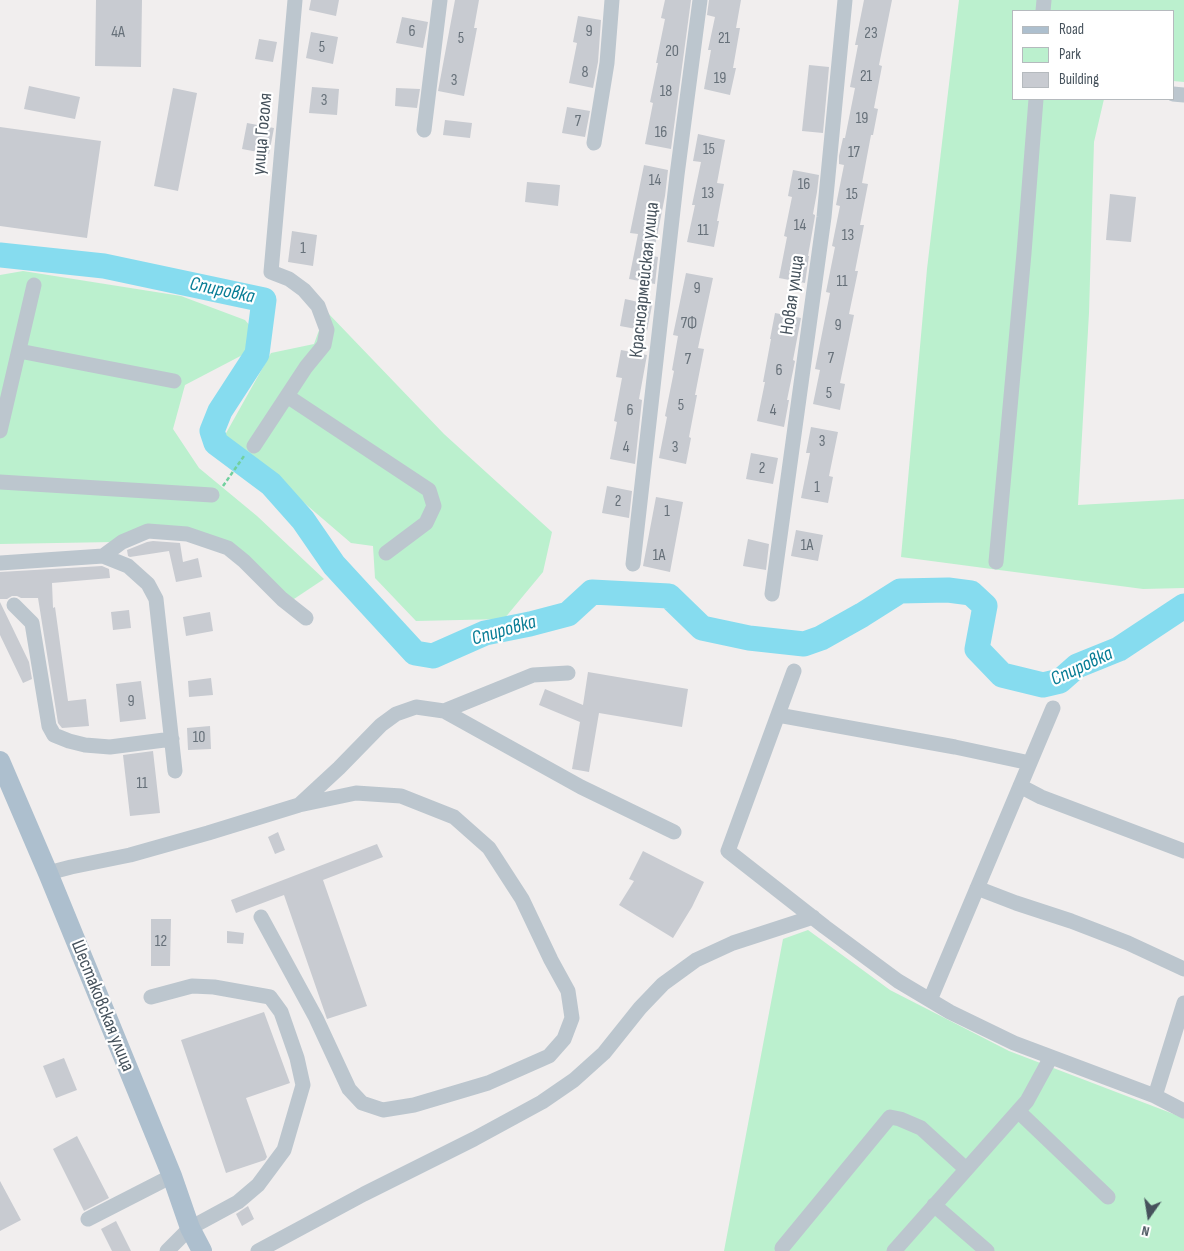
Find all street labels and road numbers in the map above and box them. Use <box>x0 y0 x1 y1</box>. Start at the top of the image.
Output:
street label: улица Гоголя <box>248 92 278 176</box>
street label: Красноармейская улица <box>625 201 665 359</box>
street label: Новая улица <box>776 254 810 336</box>
street label: Шестаковская улица <box>65 937 139 1075</box>

